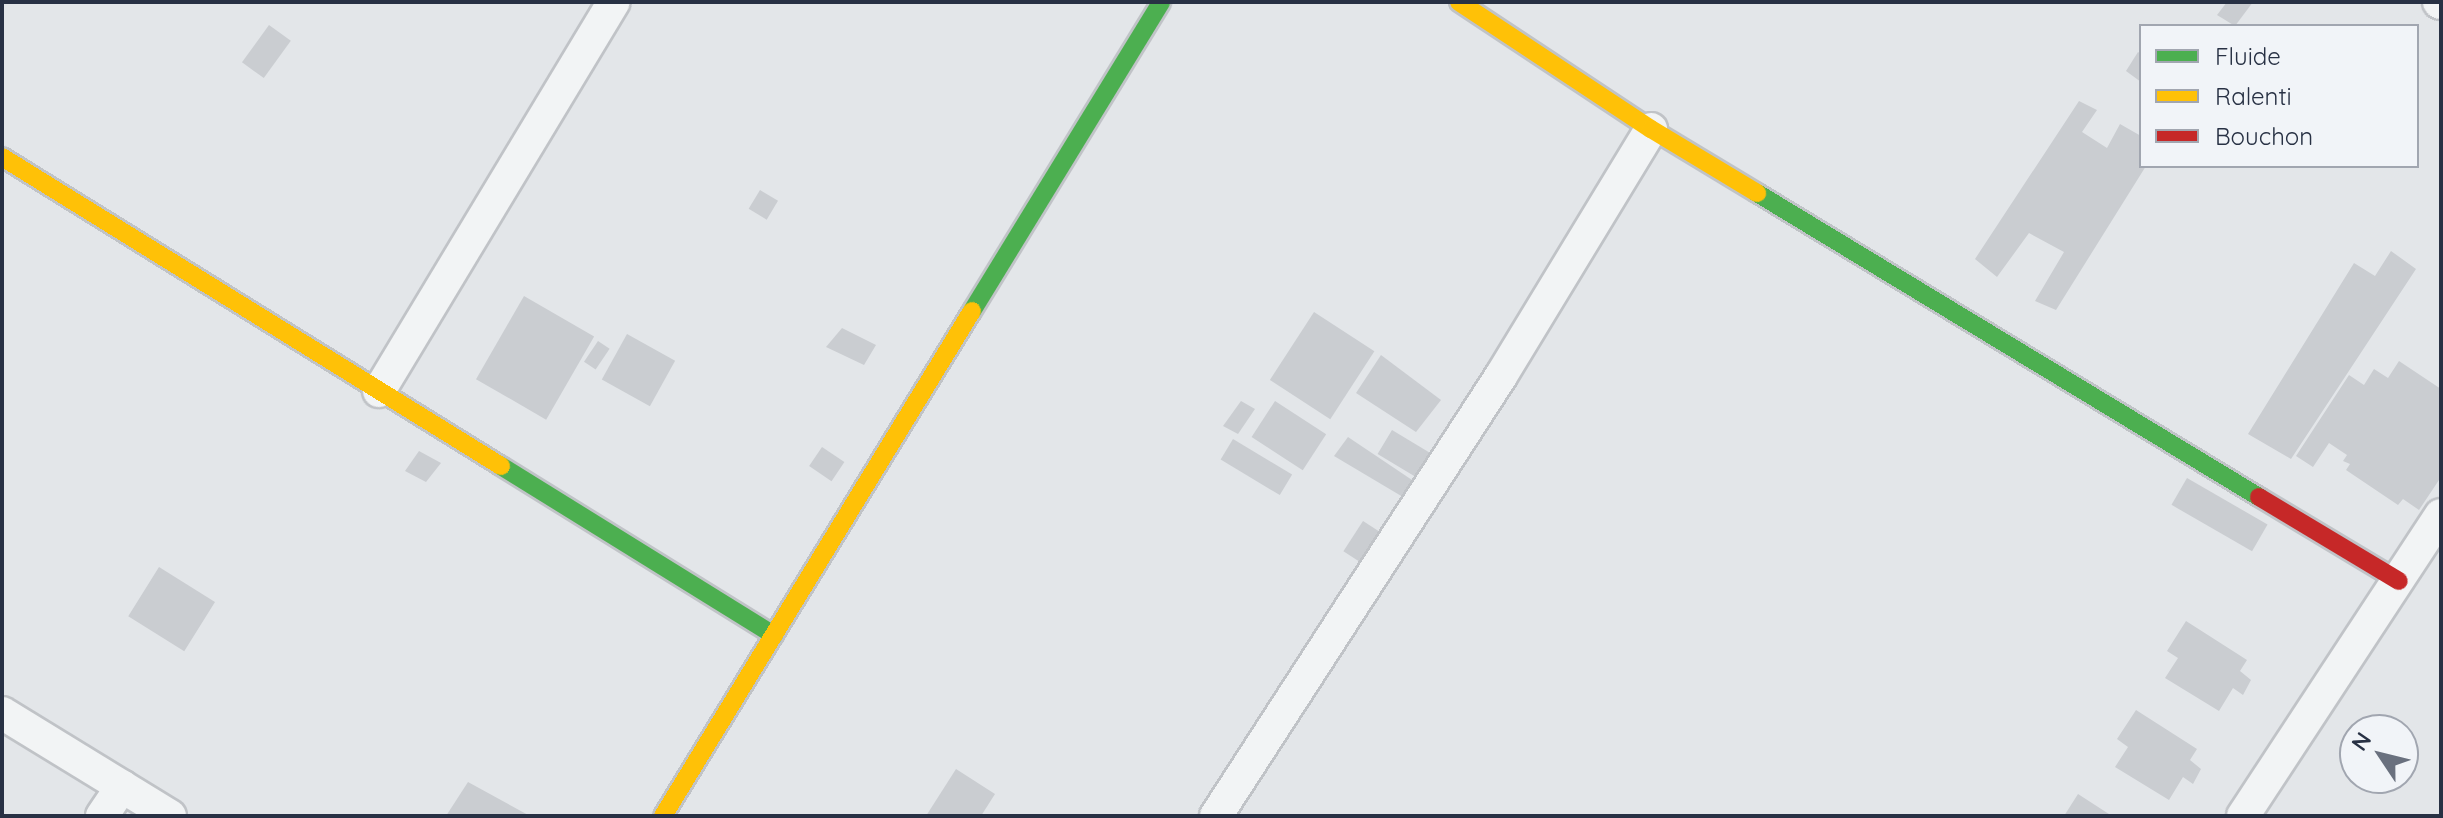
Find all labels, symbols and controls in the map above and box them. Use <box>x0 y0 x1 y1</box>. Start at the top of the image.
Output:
legend <box>2139 24 2419 168</box>
text: Fluide <box>2215 41 2281 71</box>
text: Ralenti <box>2215 81 2292 111</box>
text: Bouchon <box>2215 121 2313 151</box>
north arrow <box>2339 714 2419 794</box>
text: N <box>2345 727 2377 756</box>

